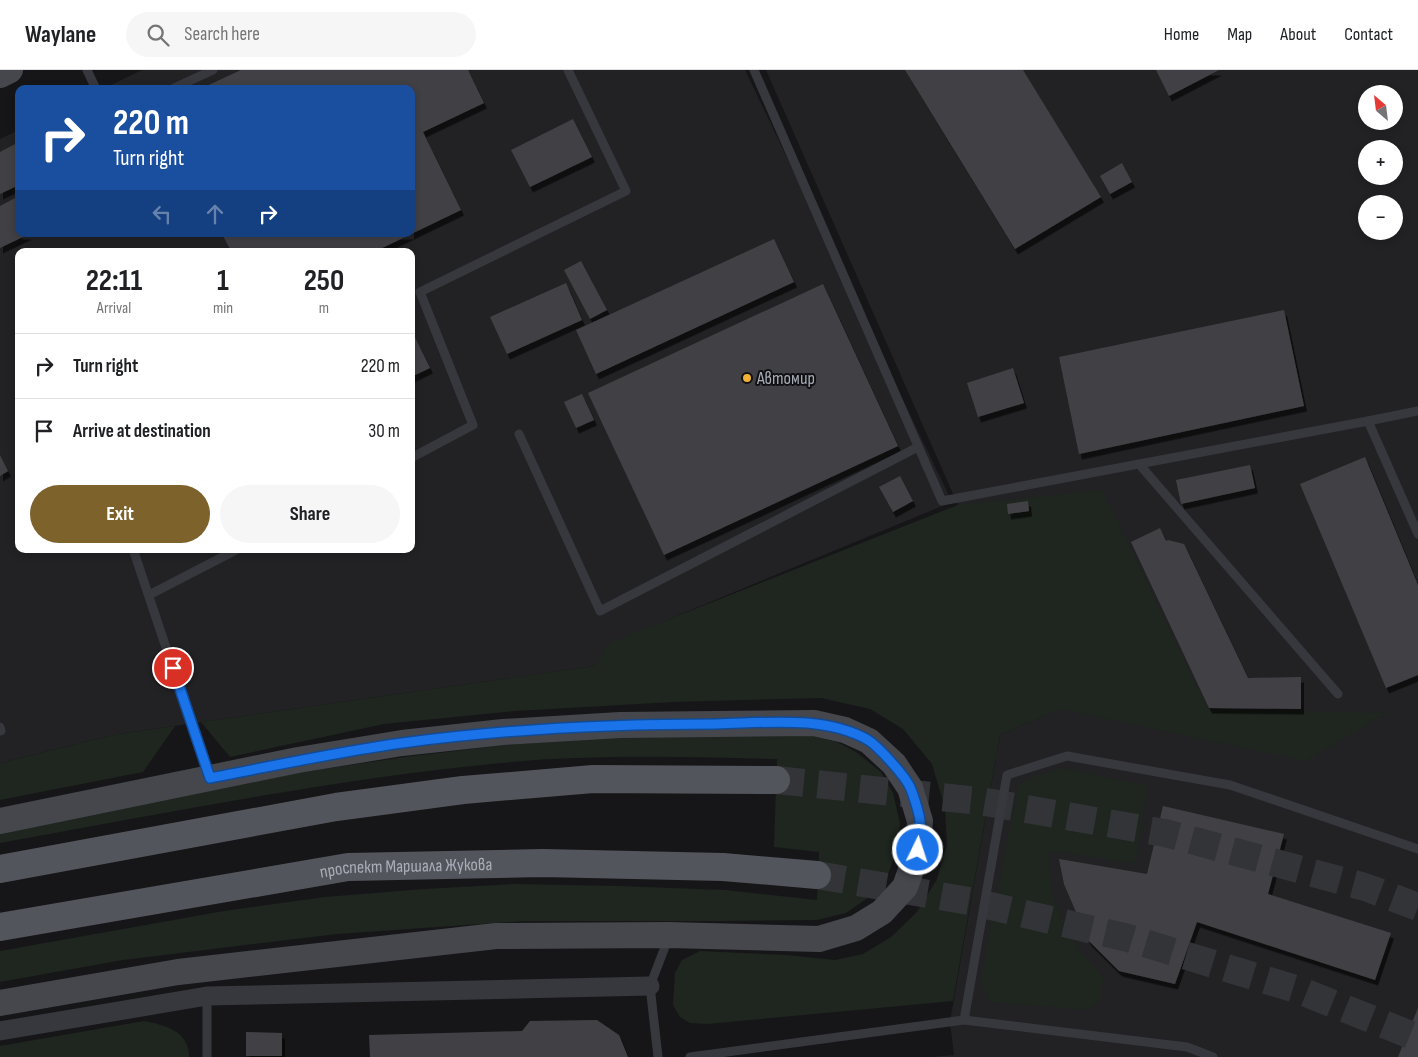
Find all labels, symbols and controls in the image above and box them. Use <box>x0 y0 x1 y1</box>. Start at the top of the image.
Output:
search box <box>126 12 476 57</box>
text: Waylane <box>25 20 96 49</box>
icon: search <box>144 21 172 49</box>
text: Search here <box>184 23 260 46</box>
text: Home <box>1164 24 1199 45</box>
text: Map <box>1227 24 1252 45</box>
text: About <box>1280 24 1316 45</box>
text: Contact <box>1344 24 1393 45</box>
north arrow <box>1358 85 1402 130</box>
map controls <box>1358 85 1403 240</box>
text: 220 m <box>113 102 189 145</box>
icon: right <box>30 105 95 170</box>
button: + <box>1358 140 1403 185</box>
text: Turn right <box>113 145 184 172</box>
button: − <box>1358 195 1403 240</box>
icon: left <box>148 200 176 228</box>
icon: ahead <box>201 200 229 228</box>
icon: right <box>254 200 282 228</box>
text: 22:11 <box>86 263 142 299</box>
text: 1 <box>217 263 229 299</box>
text: 250 <box>304 263 344 299</box>
text: Arrival <box>97 299 131 318</box>
text: min <box>213 299 233 318</box>
text: m <box>319 299 329 318</box>
icon: right <box>30 352 58 380</box>
text: Turn right <box>73 355 138 378</box>
text: 220 m <box>361 355 400 378</box>
place label: Автомир <box>756 368 815 389</box>
marker: Автомир <box>741 372 753 384</box>
icon: arrive <box>30 417 58 445</box>
text: Arrive at destination <box>73 420 211 443</box>
text: 30 m <box>368 420 400 443</box>
button: Exit <box>30 485 210 543</box>
button: Share <box>220 485 400 543</box>
pin <box>152 647 194 689</box>
icon: arrive <box>159 654 187 682</box>
position arrow <box>891 823 943 875</box>
street label: проспект Маршала Жукова <box>318 854 493 882</box>

